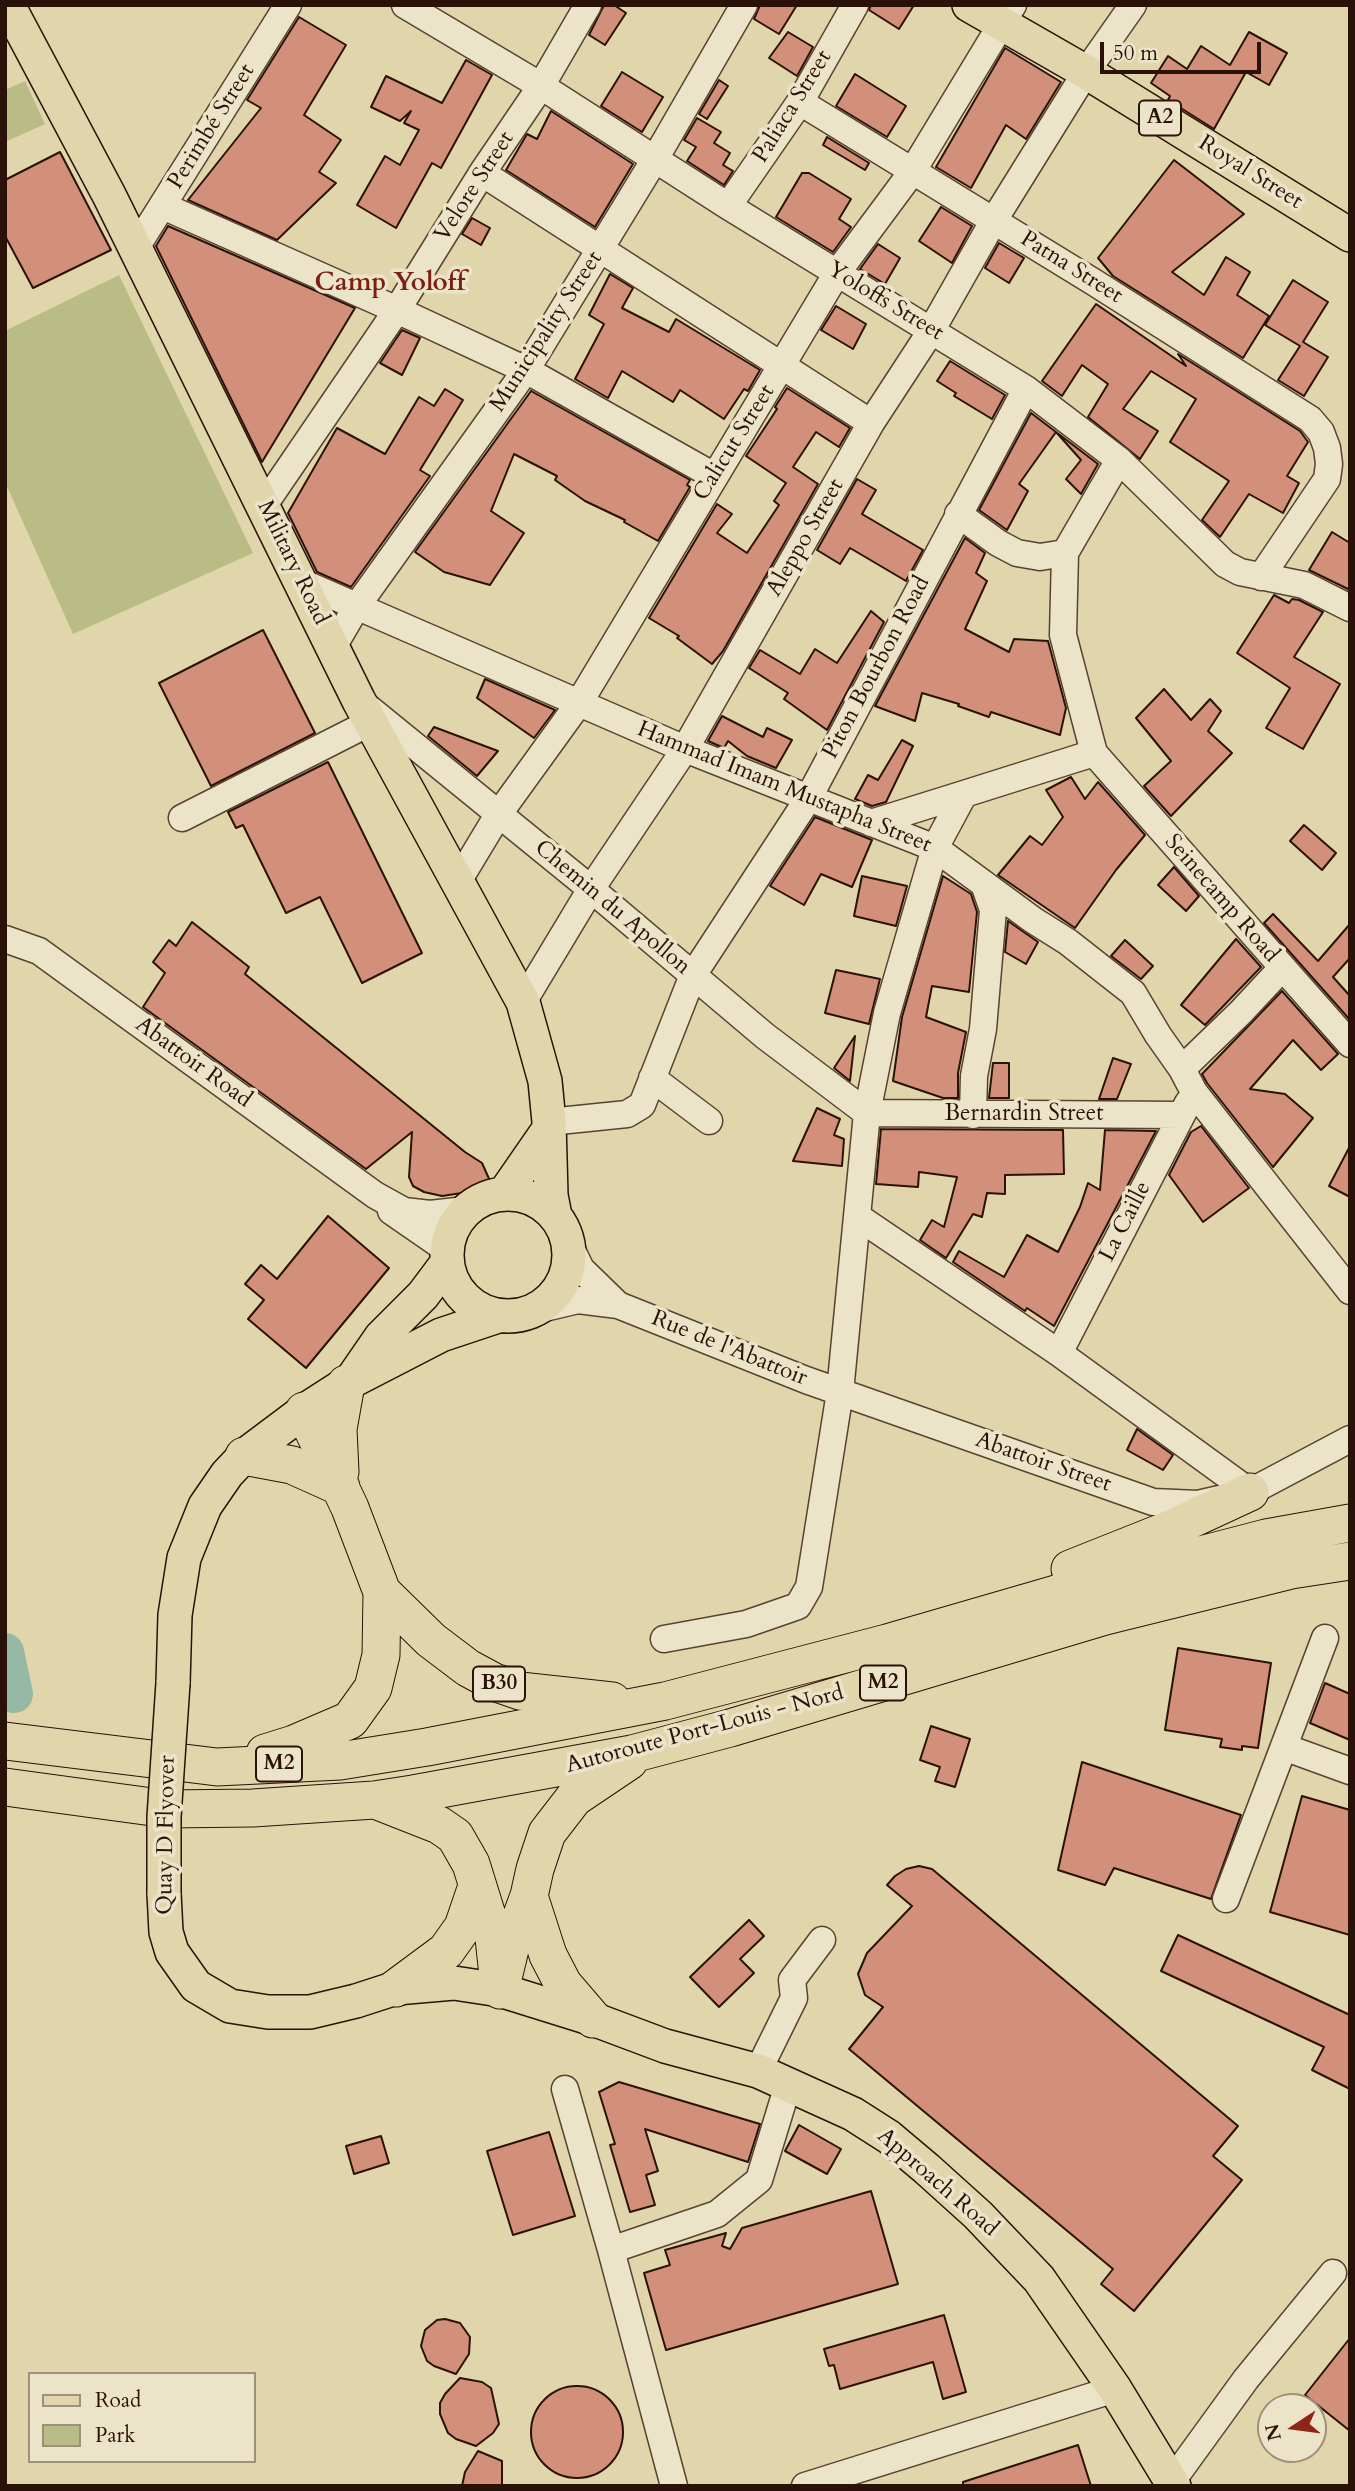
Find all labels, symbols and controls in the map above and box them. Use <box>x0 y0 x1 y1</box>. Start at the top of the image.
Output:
scale bar <box>1103 28 1264 72</box>
text: 50 m <box>1113 39 1158 68</box>
street label: Paliaca Street <box>747 46 839 168</box>
street label: Perimbé Street <box>163 59 261 195</box>
road number: A2 <box>1139 100 1181 136</box>
street label: Velore Street <box>429 127 521 247</box>
street label: Royal Street <box>1193 130 1307 216</box>
street label: Patna Street <box>1015 226 1127 310</box>
street label: Municipality Street <box>485 246 609 418</box>
street label: Yoloffs Street <box>822 256 948 348</box>
district label: Camp Yoloff <box>315 268 465 300</box>
street label: Calicut Street <box>688 380 782 506</box>
street label: Aleppo Street <box>761 474 851 602</box>
street label: Military Road <box>250 496 334 630</box>
street label: Piton Bourbon Road <box>817 572 937 764</box>
street label: Hammad Imam Mustapha Street <box>633 716 935 860</box>
street label: Seinecamp Road <box>1158 829 1284 969</box>
street label: Chemin du Apollon <box>528 835 696 981</box>
street label: Abattoir Road <box>129 1012 257 1114</box>
street label: Bernardin Street <box>944 1101 1104 1129</box>
street label: La Caille <box>1094 1177 1158 1267</box>
street label: Rue de l'Abattoir <box>647 1305 811 1393</box>
street label: Abattoir Street <box>971 1427 1115 1499</box>
road number: B30 <box>473 1666 525 1702</box>
road number: M2 <box>860 1666 906 1700</box>
street label: Autoroute Port-Louis - Nord <box>563 1680 847 1780</box>
road number: M2 <box>256 1746 302 1782</box>
street label: Quay D Flyover <box>152 1755 182 1915</box>
street label: Approach Road <box>871 2123 1003 2243</box>
legend <box>28 2372 256 2463</box>
text: Road <box>95 2386 141 2415</box>
north arrow <box>1257 2393 1327 2463</box>
text: Park <box>95 2421 135 2450</box>
text: N <box>1259 2421 1288 2443</box>

